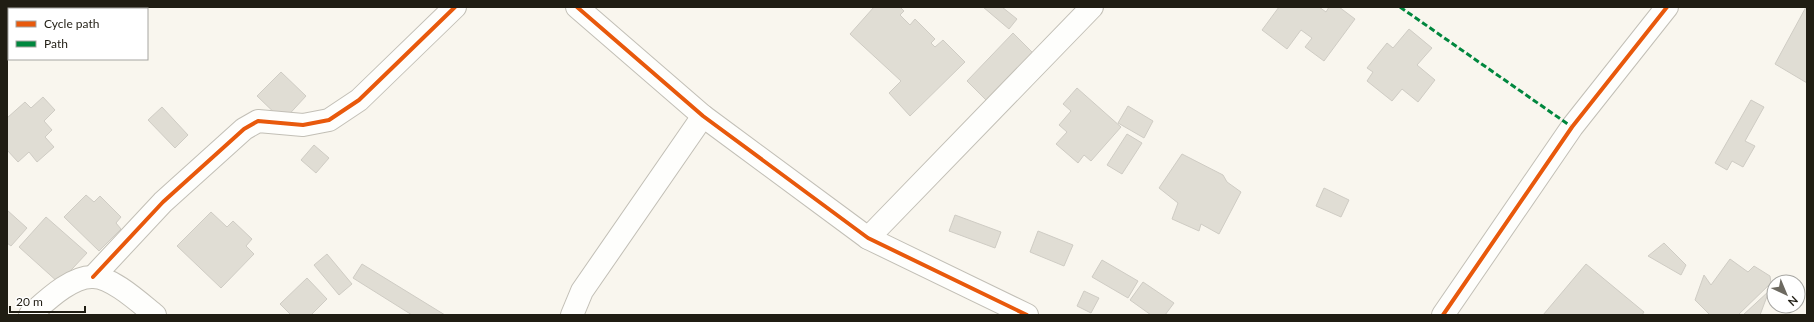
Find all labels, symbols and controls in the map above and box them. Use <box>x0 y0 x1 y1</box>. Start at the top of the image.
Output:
legend <box>8 8 148 60</box>
text: Cycle path <box>44 16 99 31</box>
text: Path <box>44 36 68 51</box>
north arrow <box>1766 274 1806 314</box>
scale bar <box>10 288 85 314</box>
text: 20 m <box>16 294 43 309</box>
text: N <box>1786 294 1801 309</box>

